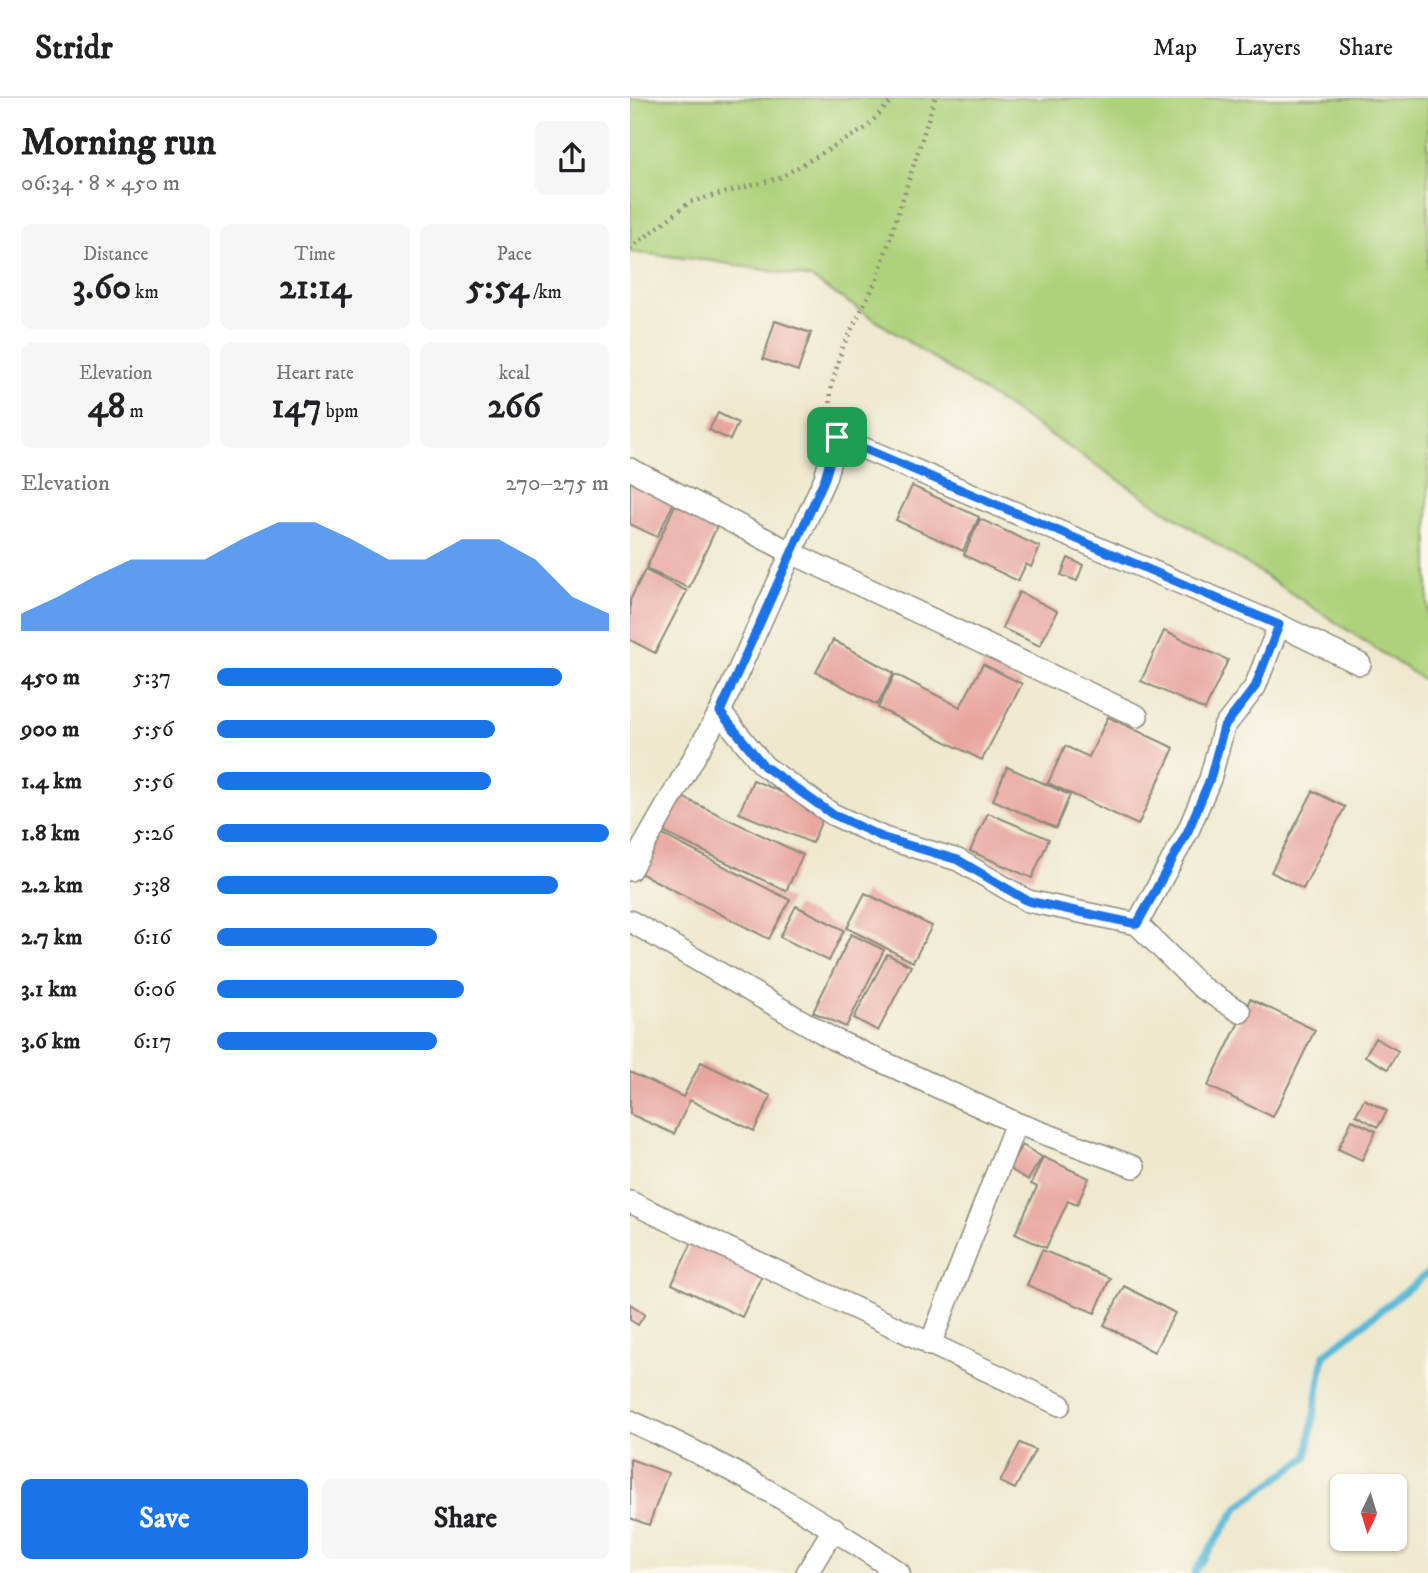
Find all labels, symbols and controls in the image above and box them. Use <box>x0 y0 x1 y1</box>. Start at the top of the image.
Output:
text: Stridr <box>35 28 112 69</box>
text: Map <box>1153 33 1197 63</box>
text: Layers <box>1235 33 1301 63</box>
text: Share <box>1339 33 1393 63</box>
text: Morning run <box>21 119 216 167</box>
button: share <box>535 121 609 195</box>
text: 06:34 · 8 × 450 m <box>21 169 180 198</box>
text: Distance <box>83 243 148 266</box>
text: Time <box>294 243 336 266</box>
text: Pace <box>497 243 532 266</box>
text: 3.60 <box>73 266 131 310</box>
text: 21:14 <box>279 266 351 310</box>
text: 5:54 <box>467 266 529 310</box>
text: km <box>131 281 159 304</box>
text: /km <box>529 281 562 304</box>
text: Elevation <box>79 362 152 385</box>
text: Heart rate <box>276 362 354 385</box>
text: kcal <box>499 362 530 385</box>
text: 48 <box>88 385 125 429</box>
text: 147 <box>271 385 322 429</box>
text: 266 <box>488 385 541 429</box>
text: m <box>125 400 144 423</box>
text: bpm <box>322 400 359 423</box>
pin <box>807 407 867 467</box>
icon: arrive <box>818 418 856 456</box>
text: Elevation <box>21 469 110 498</box>
text: 270–275 m <box>505 469 609 498</box>
text: 450 m <box>21 663 80 692</box>
text: 5:37 <box>133 663 171 692</box>
text: 900 m <box>21 715 79 744</box>
text: 5:56 <box>133 715 174 744</box>
text: 1.4 km <box>21 767 82 796</box>
text: 5:56 <box>133 767 174 796</box>
text: 1.8 km <box>21 819 80 848</box>
text: 5:26 <box>133 819 174 848</box>
text: 2.2 km <box>21 871 83 900</box>
text: 5:38 <box>133 871 171 900</box>
text: 2.7 km <box>21 923 82 952</box>
text: 6:16 <box>133 923 171 952</box>
text: 3.1 km <box>21 975 77 1004</box>
text: 6:06 <box>133 975 175 1004</box>
text: 3.6 km <box>21 1027 81 1056</box>
text: 6:17 <box>133 1027 172 1056</box>
north arrow <box>1330 1474 1407 1550</box>
map controls <box>1330 1474 1407 1551</box>
button: Save <box>21 1479 308 1559</box>
button: Share <box>322 1479 609 1559</box>

